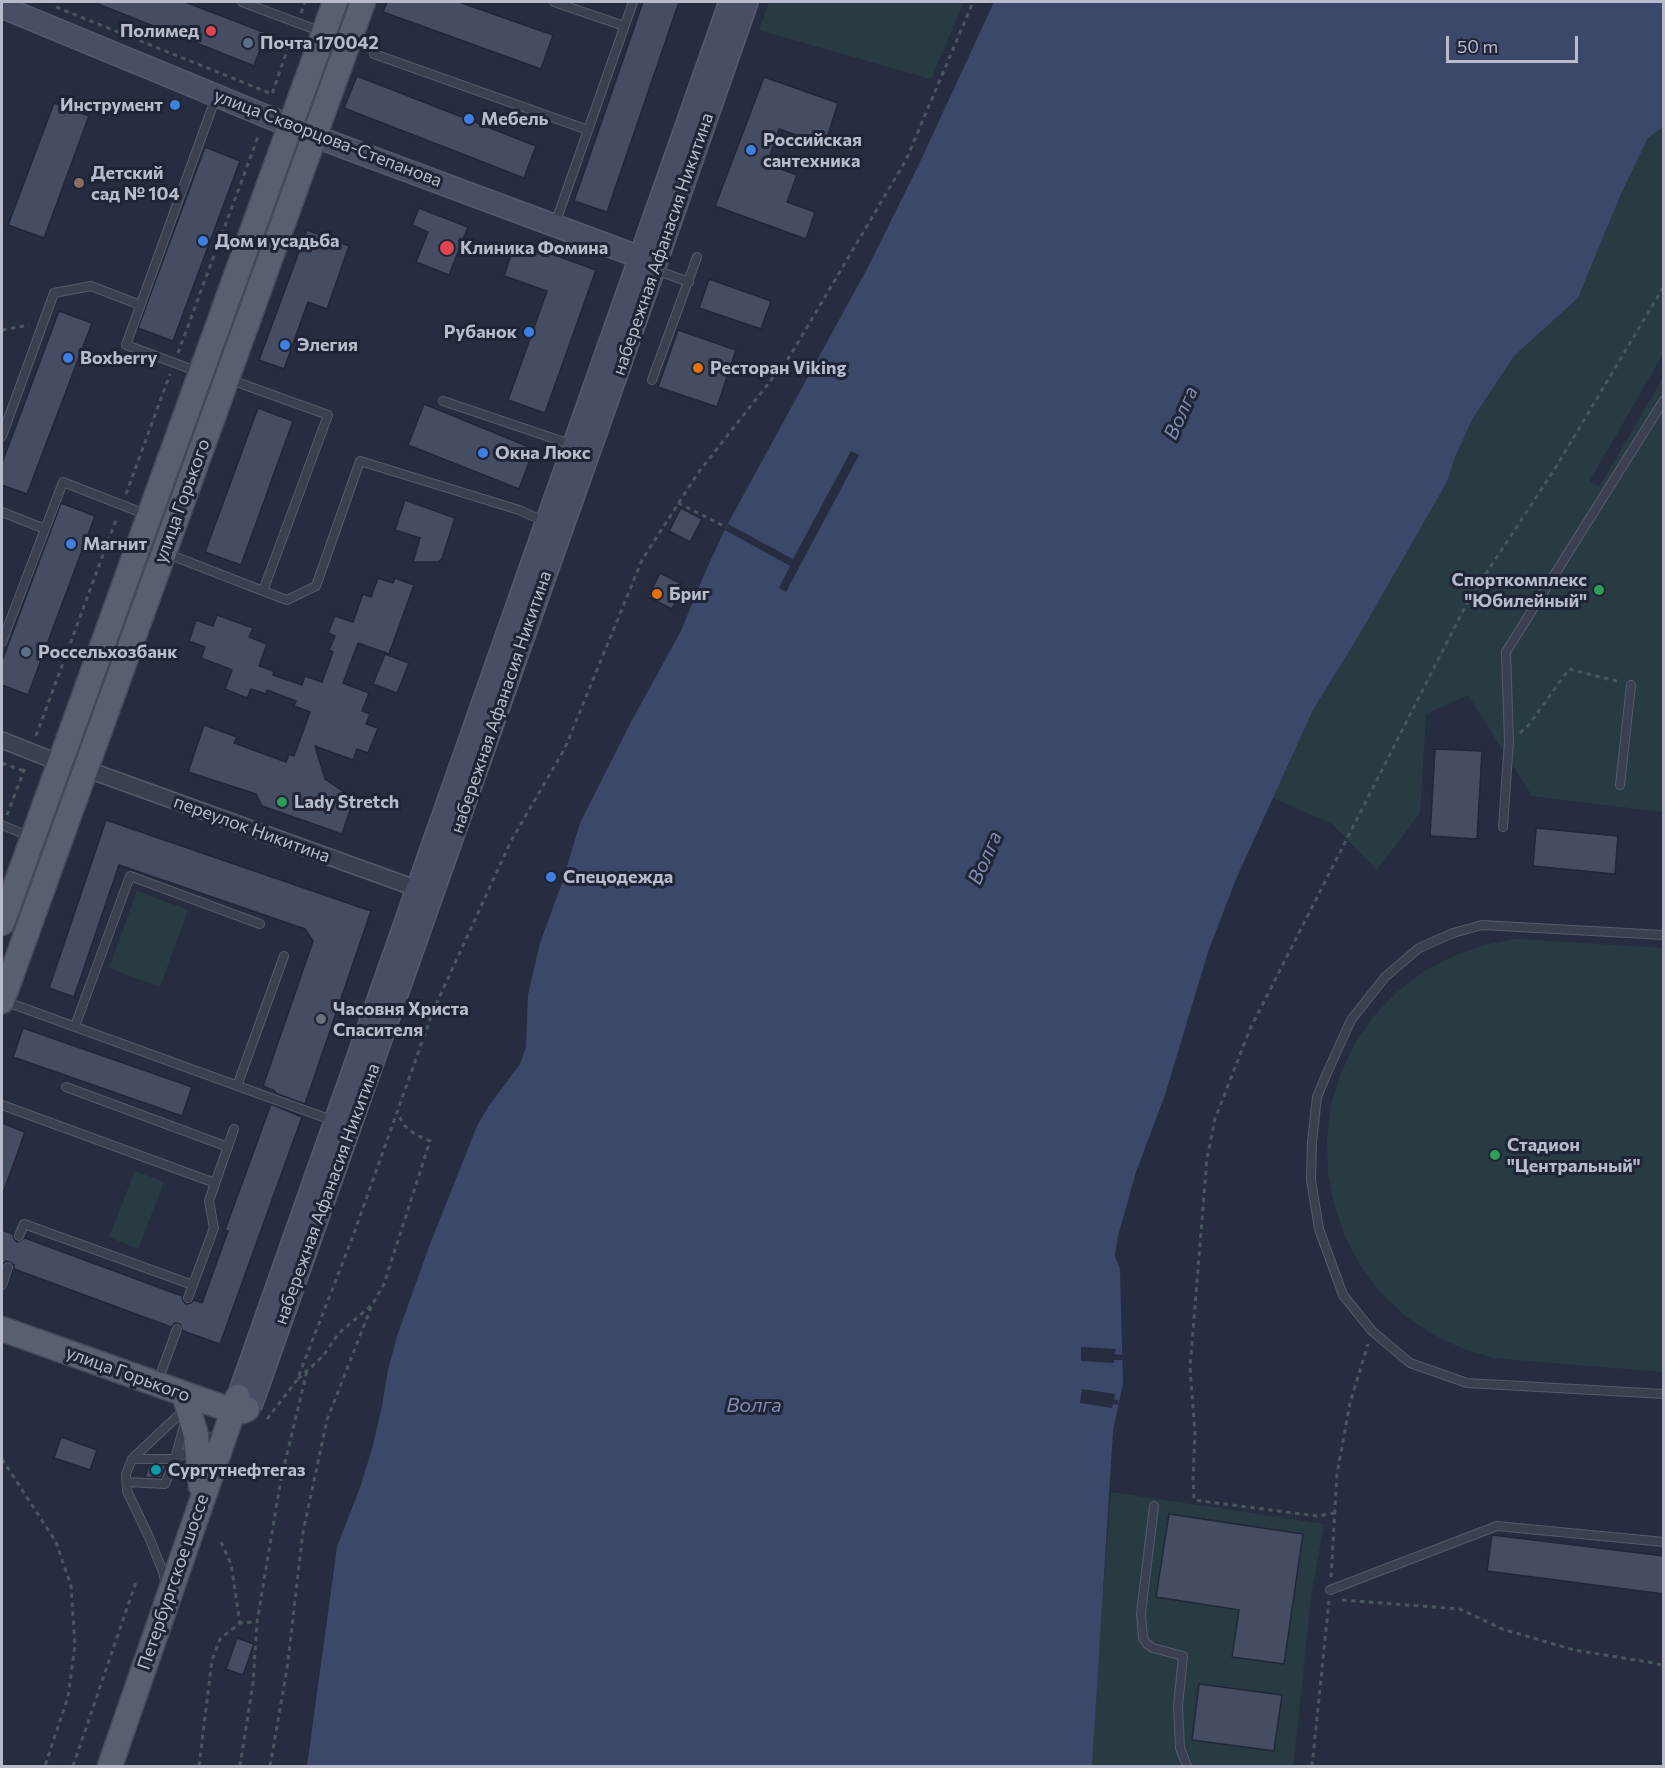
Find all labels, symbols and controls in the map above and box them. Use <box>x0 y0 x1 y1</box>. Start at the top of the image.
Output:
place label: Полимед <box>120 20 199 42</box>
marker: Полимед <box>204 24 218 38</box>
scale bar <box>1449 24 1581 62</box>
place label: Почта 170042 <box>260 32 379 54</box>
text: 50 m <box>1457 35 1498 57</box>
marker: Почта 170042 <box>241 36 255 50</box>
street label: улица Скворцова-Степанова <box>211 84 445 192</box>
place label: Инструмент <box>60 94 163 116</box>
marker: Инструмент <box>168 98 182 112</box>
place label: Мебель <box>481 108 548 130</box>
street label: набережная Афанасия Никитина <box>608 110 718 378</box>
marker: Мебель <box>462 112 476 126</box>
place label: Российская сантехника <box>763 129 862 172</box>
marker: Российская сантехника <box>744 143 758 157</box>
place label: Детский сад № 104 <box>91 162 180 204</box>
marker: Детский сад № 104 <box>72 176 86 190</box>
place label: Дом и усадьба <box>215 230 339 252</box>
marker: Дом и усадьба <box>196 234 210 248</box>
place label: Клиника Фомина <box>460 237 608 259</box>
marker: Клиника Фомина <box>438 239 456 257</box>
place label: Рубанок <box>444 321 517 343</box>
marker: Рубанок <box>522 325 536 339</box>
place label: Элегия <box>297 334 358 356</box>
marker: Элегия <box>278 338 292 352</box>
place label: Boxberry <box>80 347 157 369</box>
marker: Boxberry <box>61 351 75 365</box>
place label: Ресторан Viking <box>710 357 846 379</box>
marker: Ресторан Viking <box>691 361 705 375</box>
water label: Волга <box>1159 383 1203 443</box>
street label: улица Горького <box>150 436 214 566</box>
place label: Окна Люкс <box>495 442 590 464</box>
marker: Окна Люкс <box>476 446 490 460</box>
place label: Магнит <box>83 533 147 555</box>
marker: Магнит <box>64 537 78 551</box>
street label: набережная Афанасия Никитина <box>446 568 556 836</box>
place label: Спорткомплекс "Юбилейный" <box>1451 569 1587 612</box>
place label: Бриг <box>669 583 710 605</box>
marker: Спорткомплекс "Юбилейный" <box>1592 583 1606 597</box>
marker: Бриг <box>650 587 664 601</box>
place label: Россельхозбанк <box>38 641 178 663</box>
marker: Россельхозбанк <box>19 645 33 659</box>
street label: переулок Никитина <box>171 791 333 867</box>
place label: Lady Stretch <box>294 791 399 813</box>
marker: Lady Stretch <box>275 795 289 809</box>
water label: Волга <box>963 828 1007 888</box>
place label: Спецодежда <box>563 866 673 888</box>
marker: Спецодежда <box>544 870 558 884</box>
place label: Часовня Христа Спасителя <box>333 998 469 1040</box>
marker: Часовня Христа Спасителя <box>314 1012 328 1026</box>
street label: набережная Афанасия Никитина <box>270 1061 384 1327</box>
place label: Стадион "Центральный" <box>1507 1134 1641 1176</box>
marker: Стадион "Центральный" <box>1488 1148 1502 1162</box>
street label: улица Горького <box>63 1342 193 1406</box>
water label: Волга <box>726 1393 782 1417</box>
place label: Сургутнефтегаз <box>168 1459 306 1481</box>
marker: Сургутнефтегаз <box>149 1463 163 1477</box>
street label: Петербургское шоссе <box>133 1491 213 1673</box>

